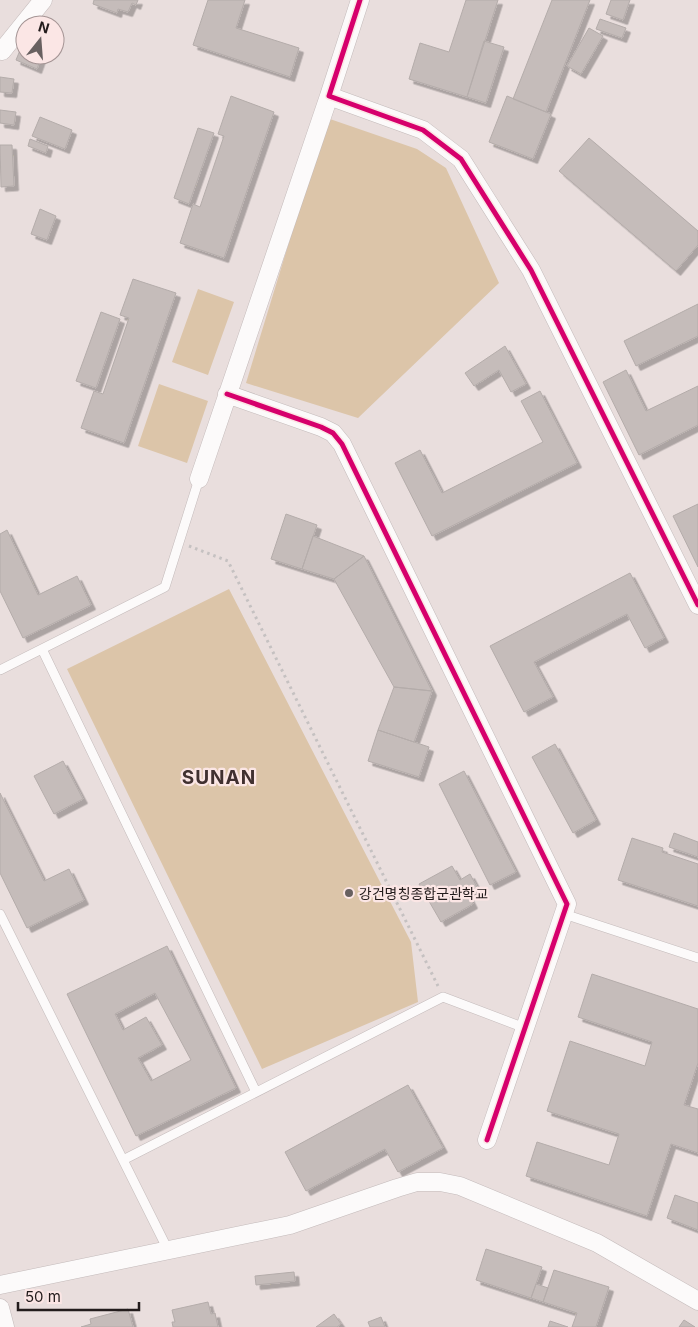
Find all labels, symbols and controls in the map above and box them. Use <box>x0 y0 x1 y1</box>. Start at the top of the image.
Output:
north arrow <box>15 15 65 65</box>
text: N <box>36 17 52 37</box>
district label: SUNAN <box>182 766 256 789</box>
place label: 강건명칭종합군관학교 <box>359 885 488 902</box>
marker: 강건명칭종합군관학교 <box>343 887 355 899</box>
scale bar <box>18 1280 139 1312</box>
text: 50 m <box>25 1287 61 1306</box>

